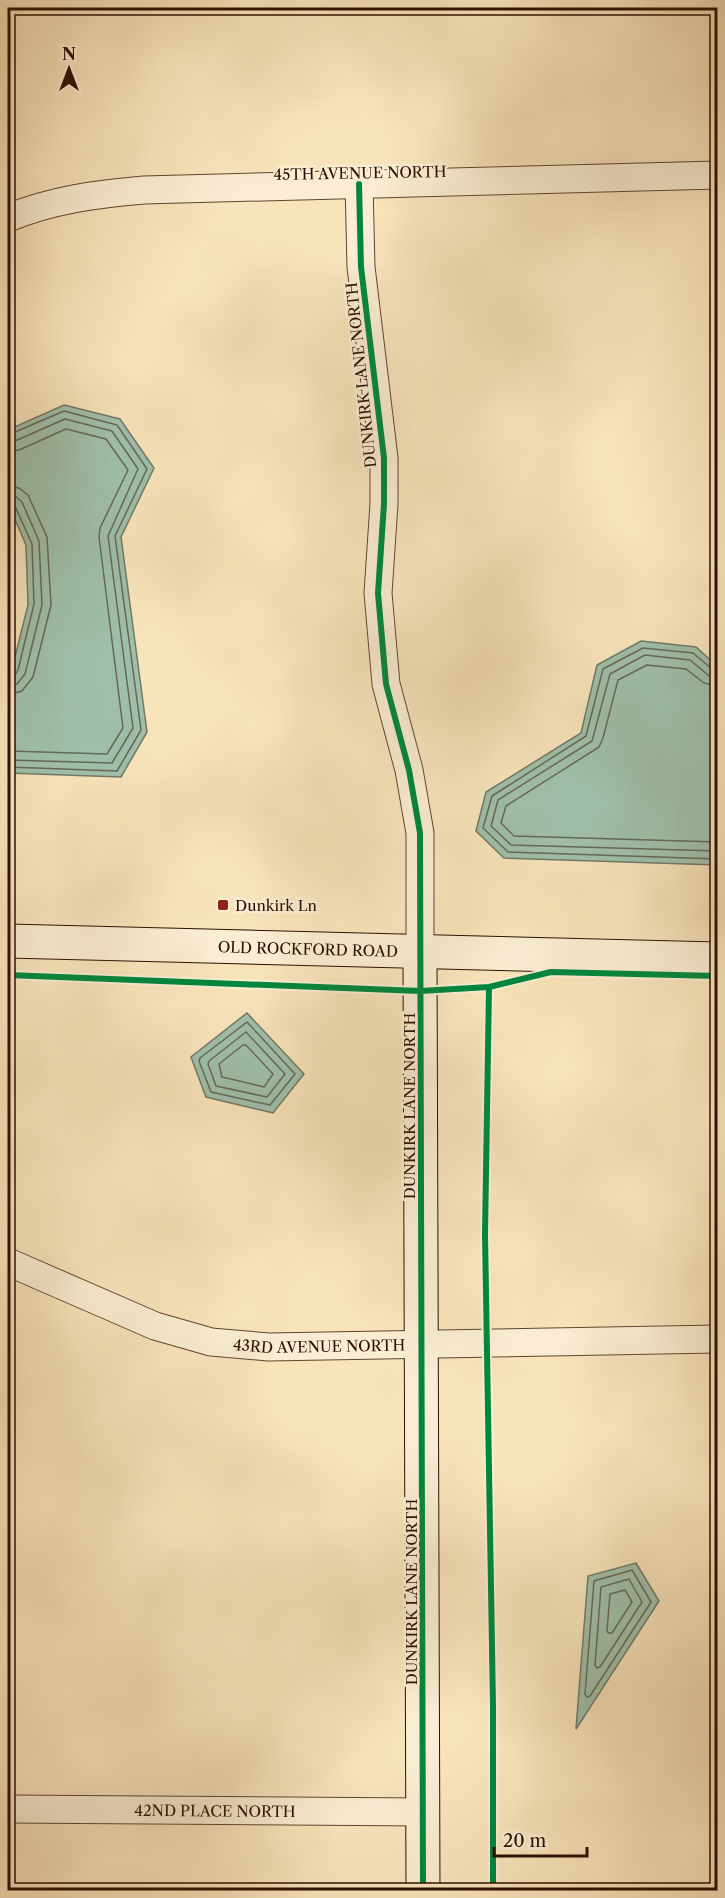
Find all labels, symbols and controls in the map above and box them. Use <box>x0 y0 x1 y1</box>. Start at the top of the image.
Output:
north arrow <box>39 39 99 99</box>
text: N <box>62 44 76 64</box>
street label: 45TH AVENUE NORTH <box>273 162 447 184</box>
street label: DUNKIRK LANE NORTH <box>342 281 380 469</box>
place label: Dunkirk Ln <box>235 896 318 915</box>
marker: Dunkirk Ln <box>216 898 230 912</box>
street label: OLD ROCKFORD ROAD <box>218 937 398 960</box>
street label: DUNKIRK LANE NORTH <box>400 1013 419 1199</box>
street label: 43RD AVENUE NORTH <box>232 1334 406 1357</box>
street label: DUNKIRK LANE NORTH <box>402 1499 421 1685</box>
street label: 42ND PLACE NORTH <box>134 1800 296 1821</box>
scale bar <box>494 1820 587 1858</box>
text: 20 m <box>503 1830 547 1852</box>

